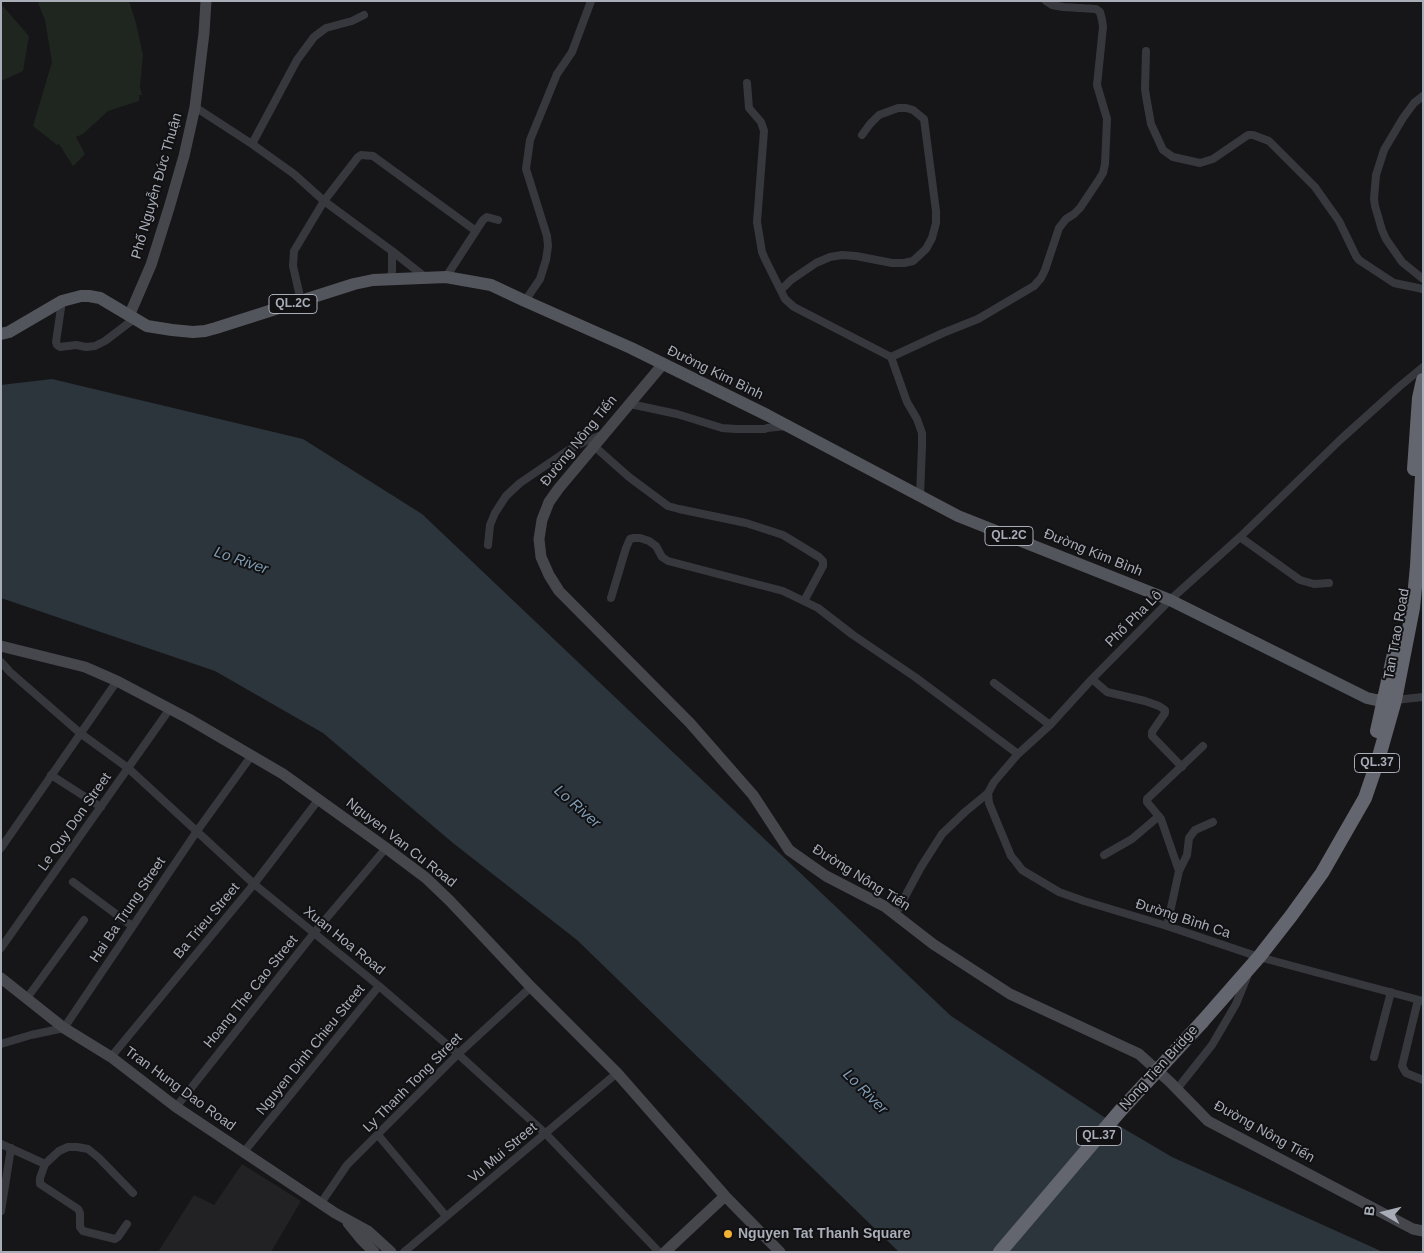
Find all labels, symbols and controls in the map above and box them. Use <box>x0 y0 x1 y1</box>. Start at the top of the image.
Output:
street label: Phố Nguyễn Đức Thuận <box>128 111 186 261</box>
road number: QL.2C <box>269 294 317 314</box>
street label: Đường Kim Bình <box>664 342 766 404</box>
street label: Đường Nông Tiến <box>537 392 621 490</box>
road number: QL.2C <box>985 526 1033 546</box>
street label: Đường Kim Bình <box>1041 526 1145 580</box>
water label: Lo River <box>212 543 270 579</box>
street label: Phố Pha Lô <box>1102 587 1166 651</box>
street label: Tan Trao Road <box>1381 587 1413 681</box>
road number: QL.37 <box>1354 754 1400 772</box>
street label: Le Quy Don Street <box>35 770 115 874</box>
water label: Lo River <box>550 782 604 832</box>
street label: Nguyen Van Cu Road <box>343 795 459 891</box>
street label: Đường Nông Tiến <box>809 841 913 915</box>
street label: Hai Ba Trung Street <box>87 854 169 966</box>
street label: Ba Trieu Street <box>170 880 244 962</box>
street label: Đường Bình Ca <box>1133 896 1233 942</box>
street label: Xuan Hoa Road <box>300 903 388 979</box>
street label: Hoang The Cao Street <box>200 932 302 1052</box>
street label: Nguyen Dinh Chieu Street <box>253 982 369 1118</box>
street label: Nong Tien Bridge <box>1116 1022 1202 1114</box>
street label: Ly Thanh Tong Street <box>360 1030 466 1136</box>
street label: Tran Hung Dao Road <box>121 1043 239 1135</box>
water label: Lo River <box>839 1066 891 1118</box>
street label: Đường Nông Tiến <box>1211 1097 1317 1167</box>
street label: Vu Mui Street <box>465 1119 541 1187</box>
road number: QL.37 <box>1076 1126 1122 1146</box>
north arrow <box>1359 1188 1409 1238</box>
text: B <box>1361 1205 1378 1217</box>
place label: Nguyen Tat Thanh Square <box>738 1226 910 1242</box>
marker: Nguyen Tat Thanh Square <box>722 1228 734 1240</box>

